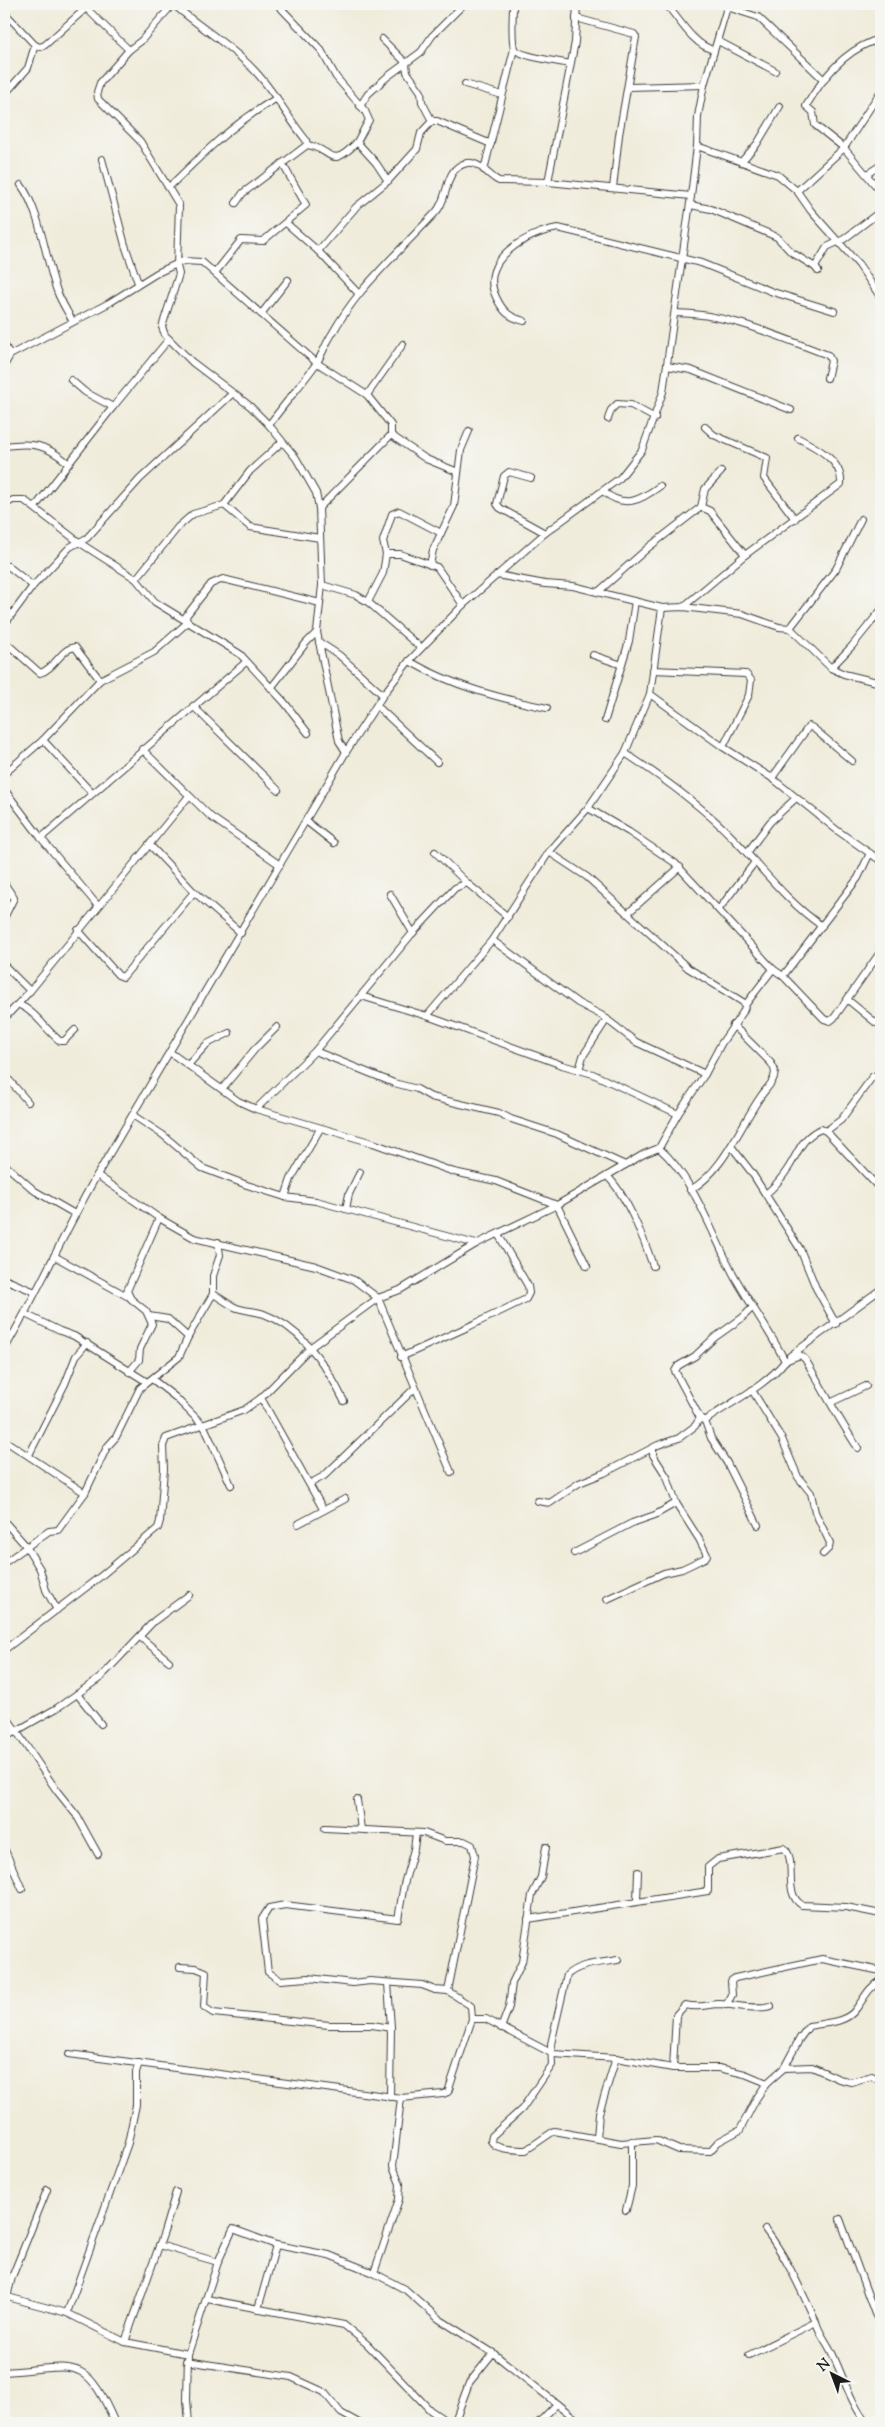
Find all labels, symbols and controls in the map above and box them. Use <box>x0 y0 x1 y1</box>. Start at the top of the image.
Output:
north arrow <box>808 2350 858 2400</box>
text: N <box>814 2355 835 2377</box>

